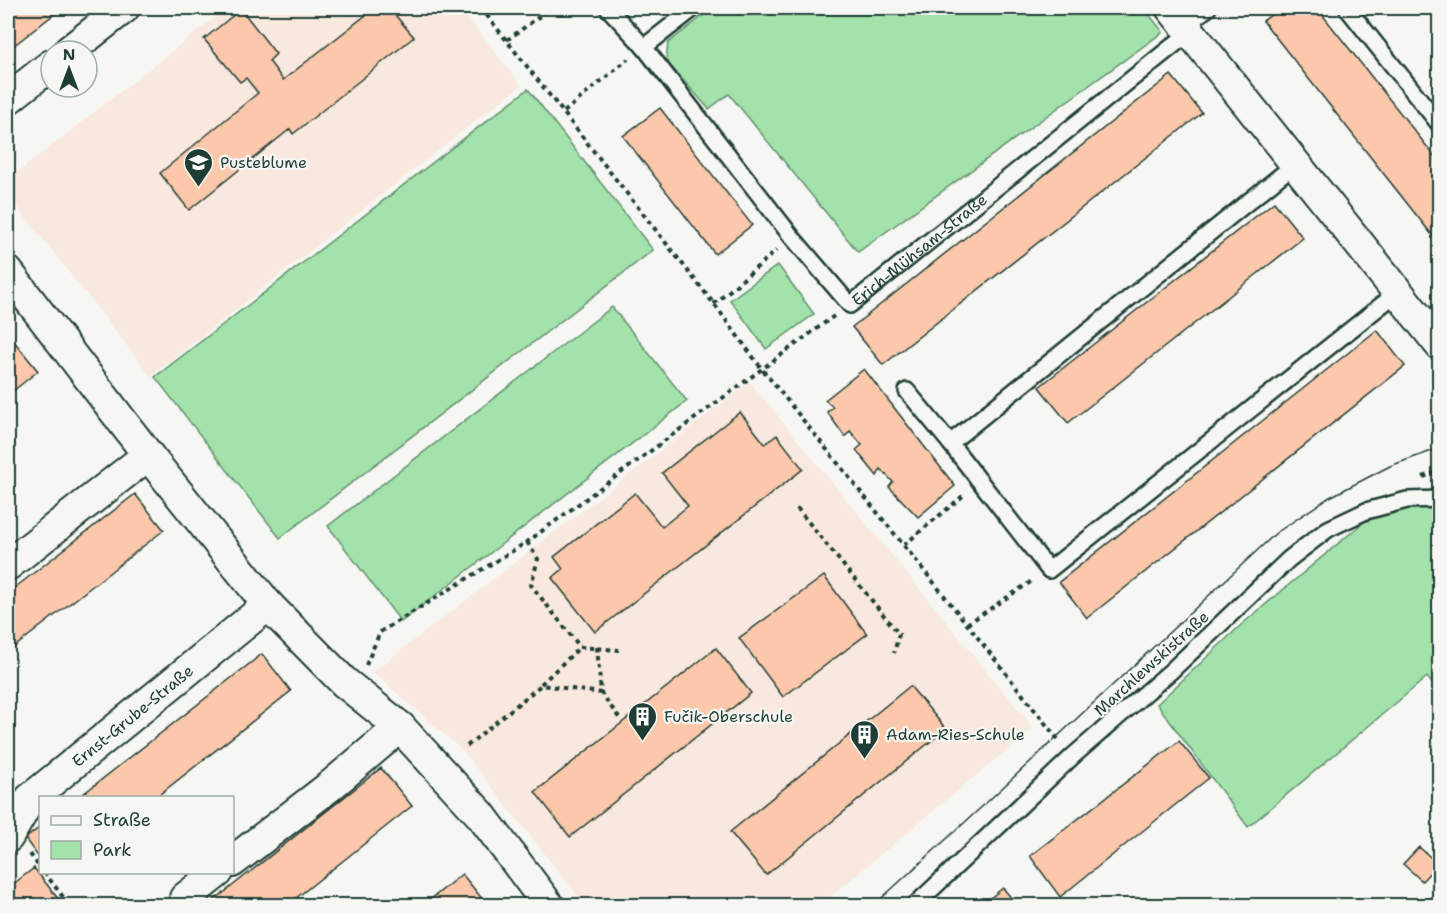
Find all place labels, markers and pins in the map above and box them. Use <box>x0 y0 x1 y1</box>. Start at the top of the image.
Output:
school or university icon: Pusteblume <box>183 146 215 188</box>
place label: Pusteblume <box>220 152 307 173</box>
building icon: Fučik-Oberschule <box>627 700 659 742</box>
place label: Fučik-Oberschule <box>664 706 793 727</box>
building icon: Adam-Ries-Schule <box>849 718 881 760</box>
place label: Adam-Ries-Schule <box>886 724 1025 745</box>

